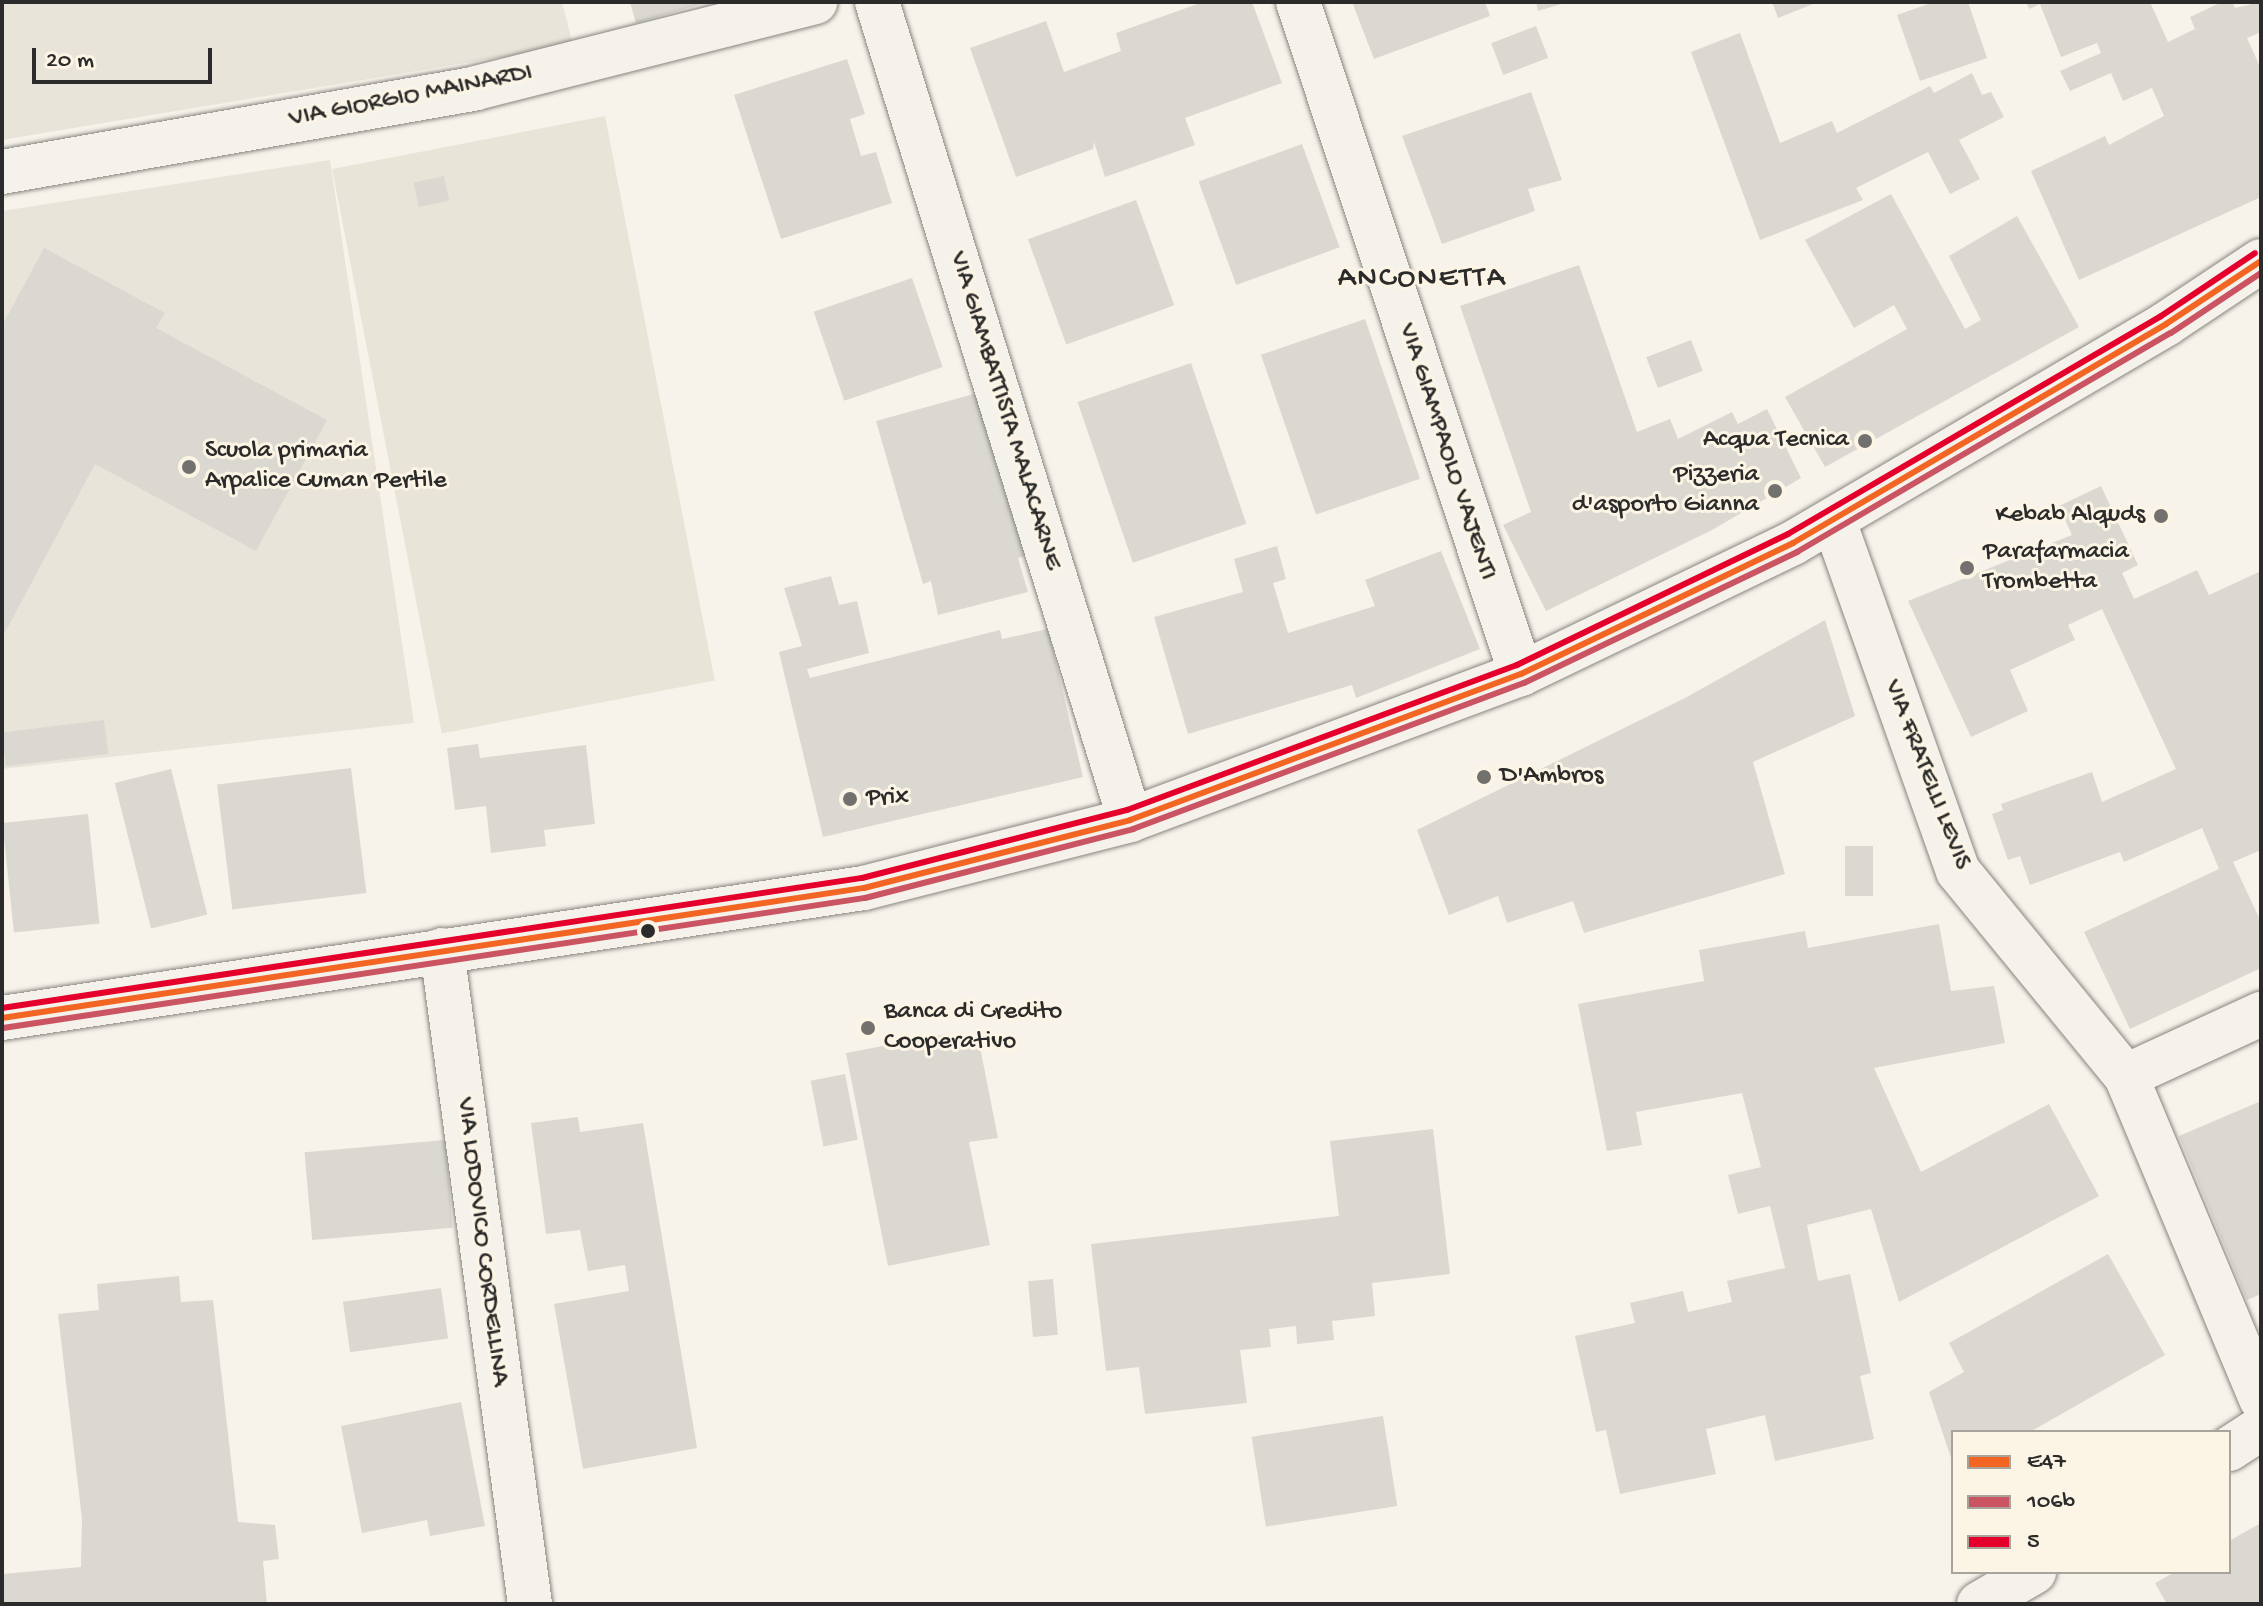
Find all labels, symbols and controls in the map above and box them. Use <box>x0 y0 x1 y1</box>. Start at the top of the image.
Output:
scale bar <box>36 32 216 82</box>
text: 20 m <box>46 47 94 76</box>
street label: VIA GIORGIO MAINARDI <box>287 58 535 136</box>
street label: VIA GIAMBATTISTA MALACARNE <box>941 248 1067 574</box>
district label: ANCONETTA <box>1338 262 1506 298</box>
street label: VIA GIAMPAOLO VAJENTI <box>1390 320 1502 584</box>
place label: Acqua Tecnica <box>1703 425 1849 457</box>
marker: Acqua Tecnica <box>1856 432 1874 450</box>
place label: Scuola primaria Arpalice Cuman Pertile <box>205 436 447 498</box>
marker: Scuola primaria Arpalice Cuman Pertile <box>180 458 198 476</box>
place label: Pizzeria d'asporto Gianna <box>1572 460 1759 522</box>
marker: Pizzeria d'asporto Gianna <box>1766 482 1784 500</box>
place label: Kebab Alquds <box>1996 500 2145 532</box>
marker: Kebab Alquds <box>2152 507 2170 525</box>
place label: Parafarmacia Trombetta <box>1983 537 2129 598</box>
marker: Parafarmacia Trombetta <box>1958 559 1976 577</box>
street label: VIA FRATELLI LEVIS <box>1875 676 1977 874</box>
place label: D'Ambros <box>1500 761 1603 793</box>
marker: D'Ambros <box>1475 768 1493 786</box>
place label: Prix <box>866 783 909 815</box>
marker: Prix <box>841 790 859 808</box>
unlabelled marker <box>640 923 656 939</box>
place label: Banca di Credito Cooperativo <box>884 997 1062 1058</box>
marker: Banca di Credito Cooperativo <box>859 1019 877 1037</box>
street label: VIA LODOVICO CORDELLINA <box>448 1096 514 1388</box>
legend <box>1951 1430 2231 1574</box>
text: E47 <box>2027 1448 2066 1477</box>
text: 106b <box>2027 1488 2075 1517</box>
text: 5 <box>2027 1528 2040 1557</box>

